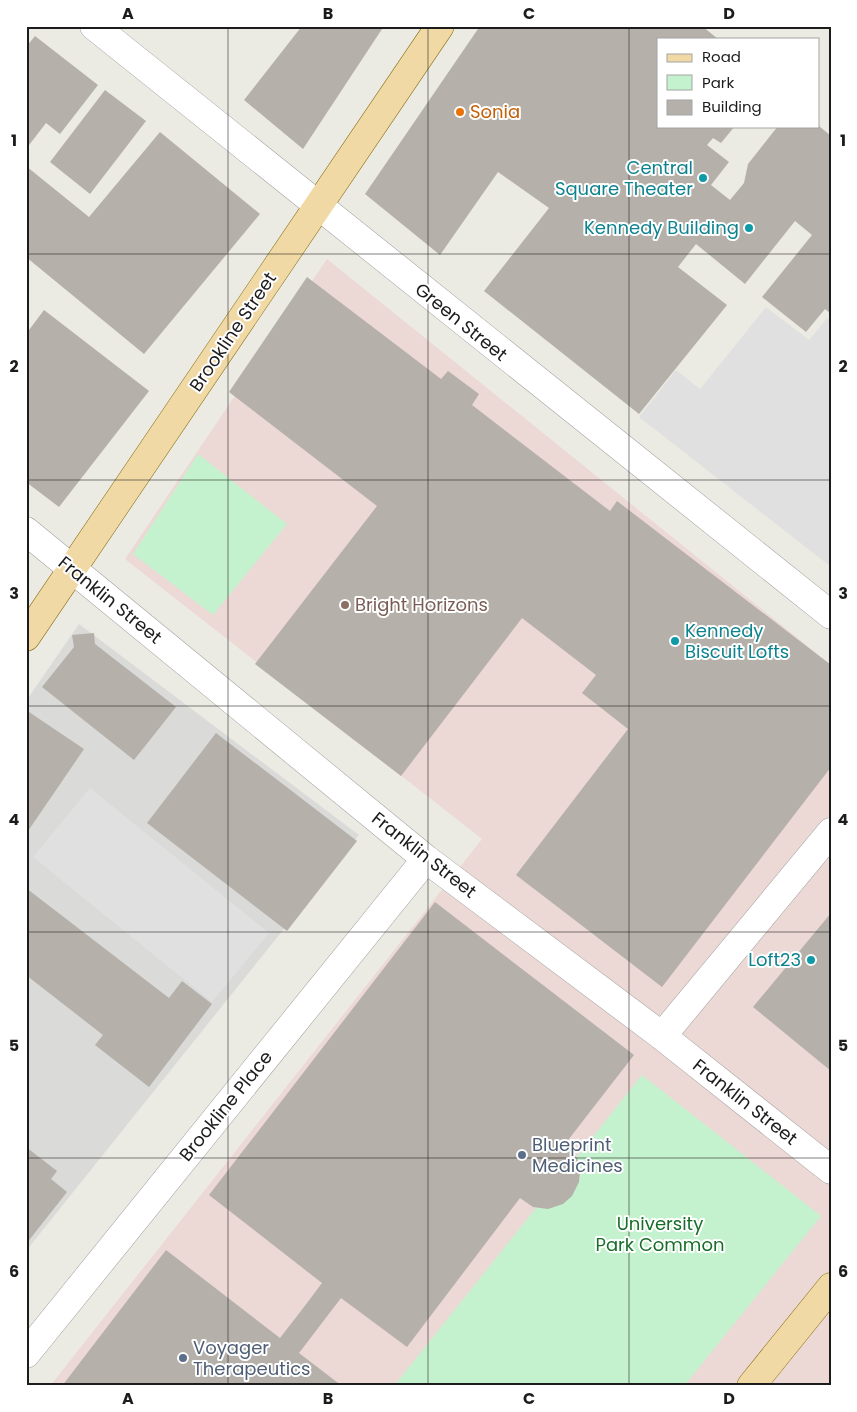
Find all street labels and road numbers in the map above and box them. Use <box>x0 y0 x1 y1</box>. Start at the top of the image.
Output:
street label: Brookline Street <box>183 267 282 396</box>
street label: Green Street <box>410 277 513 367</box>
street label: Franklin Street <box>53 550 167 649</box>
street label: Franklin Street <box>367 806 482 903</box>
street label: Brookline Place <box>173 1045 278 1166</box>
street label: Franklin Street <box>688 1053 803 1150</box>

